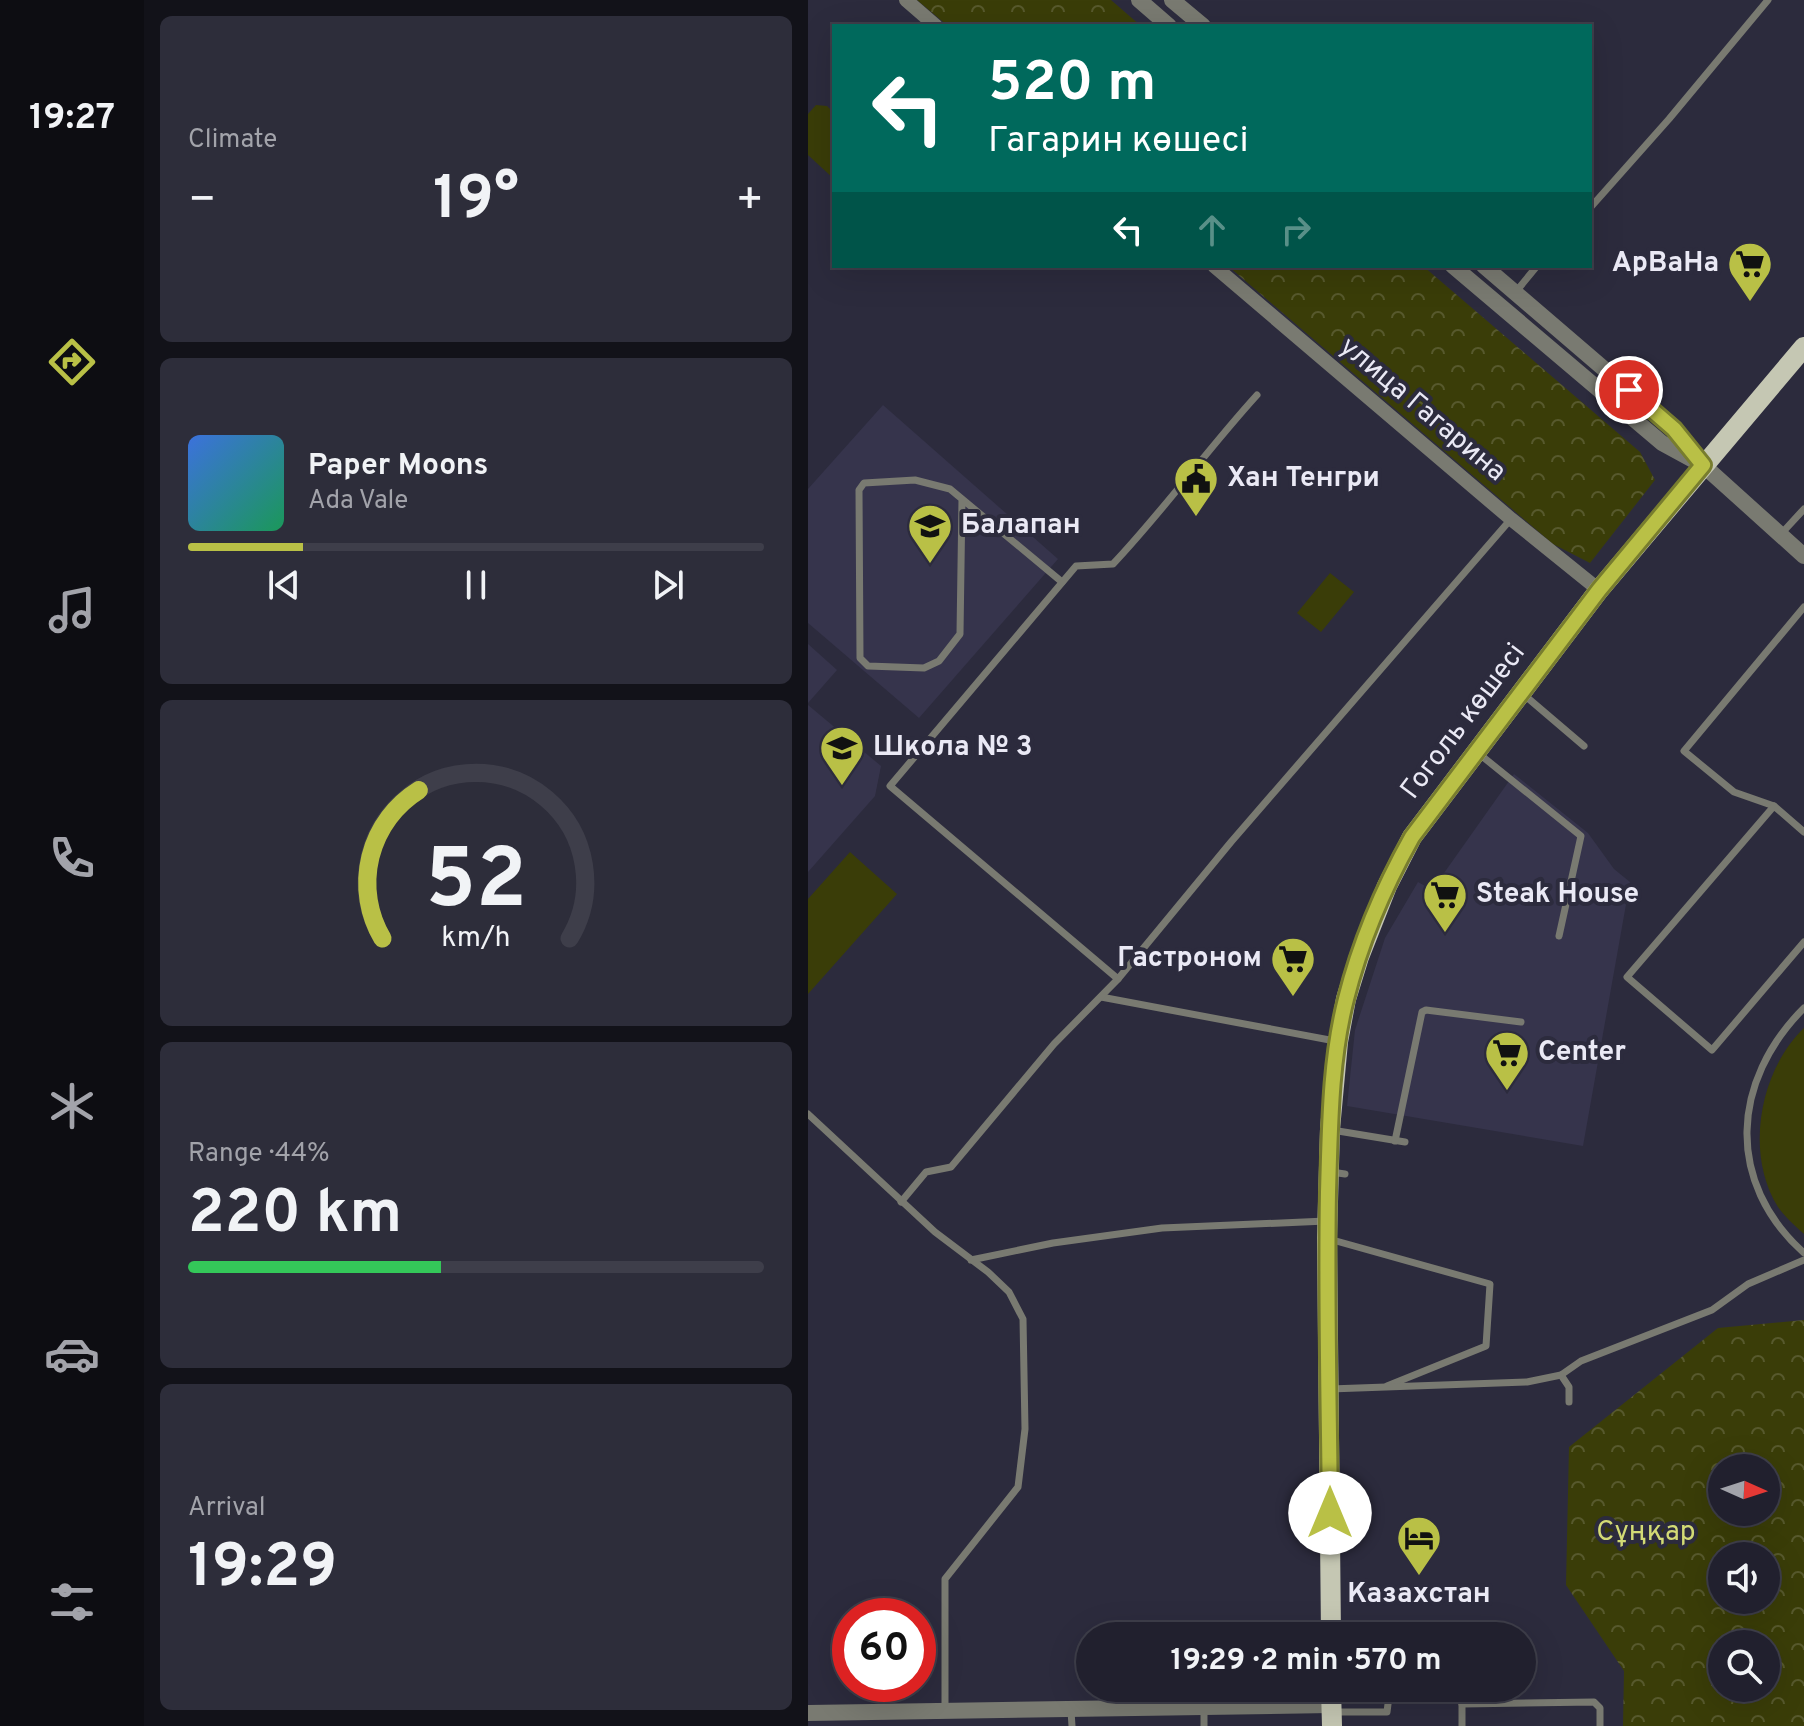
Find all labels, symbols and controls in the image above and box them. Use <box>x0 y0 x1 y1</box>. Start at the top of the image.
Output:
text: 520 m <box>988 50 1156 120</box>
icon: left <box>856 56 960 160</box>
text: 19:27 <box>29 96 115 142</box>
text: Гагарин көшесі <box>988 119 1249 165</box>
text: Climate <box>188 124 277 157</box>
text: 19° <box>433 164 519 240</box>
text: − <box>188 174 216 230</box>
text: + <box>736 174 764 230</box>
icon: left <box>1106 208 1150 252</box>
icon: ahead <box>1190 208 1234 252</box>
icon: right <box>1274 208 1318 252</box>
supermarket icon: АрВаНа <box>1726 240 1774 303</box>
place label: АрВаНа <box>1612 246 1719 282</box>
street label: улица Гагарина <box>1331 330 1513 490</box>
icon: directions <box>44 334 100 390</box>
pin <box>1595 356 1663 424</box>
icon: arrive <box>1607 368 1651 412</box>
text: Paper Moons <box>308 448 488 485</box>
public building icon: Хан Тенгри <box>1172 455 1220 518</box>
place label: Хан Тенгри <box>1227 461 1380 497</box>
text: Ada Vale <box>308 485 408 518</box>
school or university icon: Балапан <box>906 502 954 565</box>
place label: Балапан <box>961 508 1081 544</box>
icon: previous <box>262 563 306 607</box>
icon: pause <box>454 563 498 607</box>
icon: next <box>646 563 690 607</box>
icon: music <box>44 582 100 638</box>
street label: Гоголь көшесі <box>1394 637 1534 807</box>
school or university icon: Школа № 3 <box>818 724 866 787</box>
place label: Школа № 3 <box>873 730 1033 766</box>
icon: phone <box>44 830 100 886</box>
text: 52 <box>425 832 527 937</box>
supermarket icon: Steak House <box>1421 871 1469 934</box>
place label: Steak House <box>1476 877 1639 913</box>
text: km/h <box>441 921 511 957</box>
supermarket icon: Гастроном <box>1269 935 1317 998</box>
place label: Гастроном <box>1117 941 1262 977</box>
supermarket icon: Center <box>1483 1029 1531 1092</box>
place label: Center <box>1538 1035 1626 1071</box>
icon: climate <box>44 1078 100 1134</box>
text: Range · 44% <box>188 1138 330 1171</box>
text: 220 km <box>188 1178 402 1254</box>
icon: car <box>44 1326 100 1382</box>
north arrow <box>1708 1454 1780 1526</box>
map controls <box>1708 1454 1780 1702</box>
position arrow <box>1288 1471 1372 1555</box>
text: Arrival <box>188 1492 266 1525</box>
hotel icon: Казахстан <box>1395 1514 1443 1577</box>
park label: Сұңқар <box>1596 1515 1696 1551</box>
text: 19:29 <box>188 1532 337 1608</box>
button: sound <box>1708 1542 1780 1614</box>
icon: filters <box>44 1574 100 1630</box>
place label: Казахстан <box>1347 1577 1491 1613</box>
speed limit sign: 60 <box>832 1598 936 1702</box>
button: search <box>1708 1630 1780 1702</box>
text: 19:29 · 2 min · 570 m <box>1171 1643 1441 1680</box>

